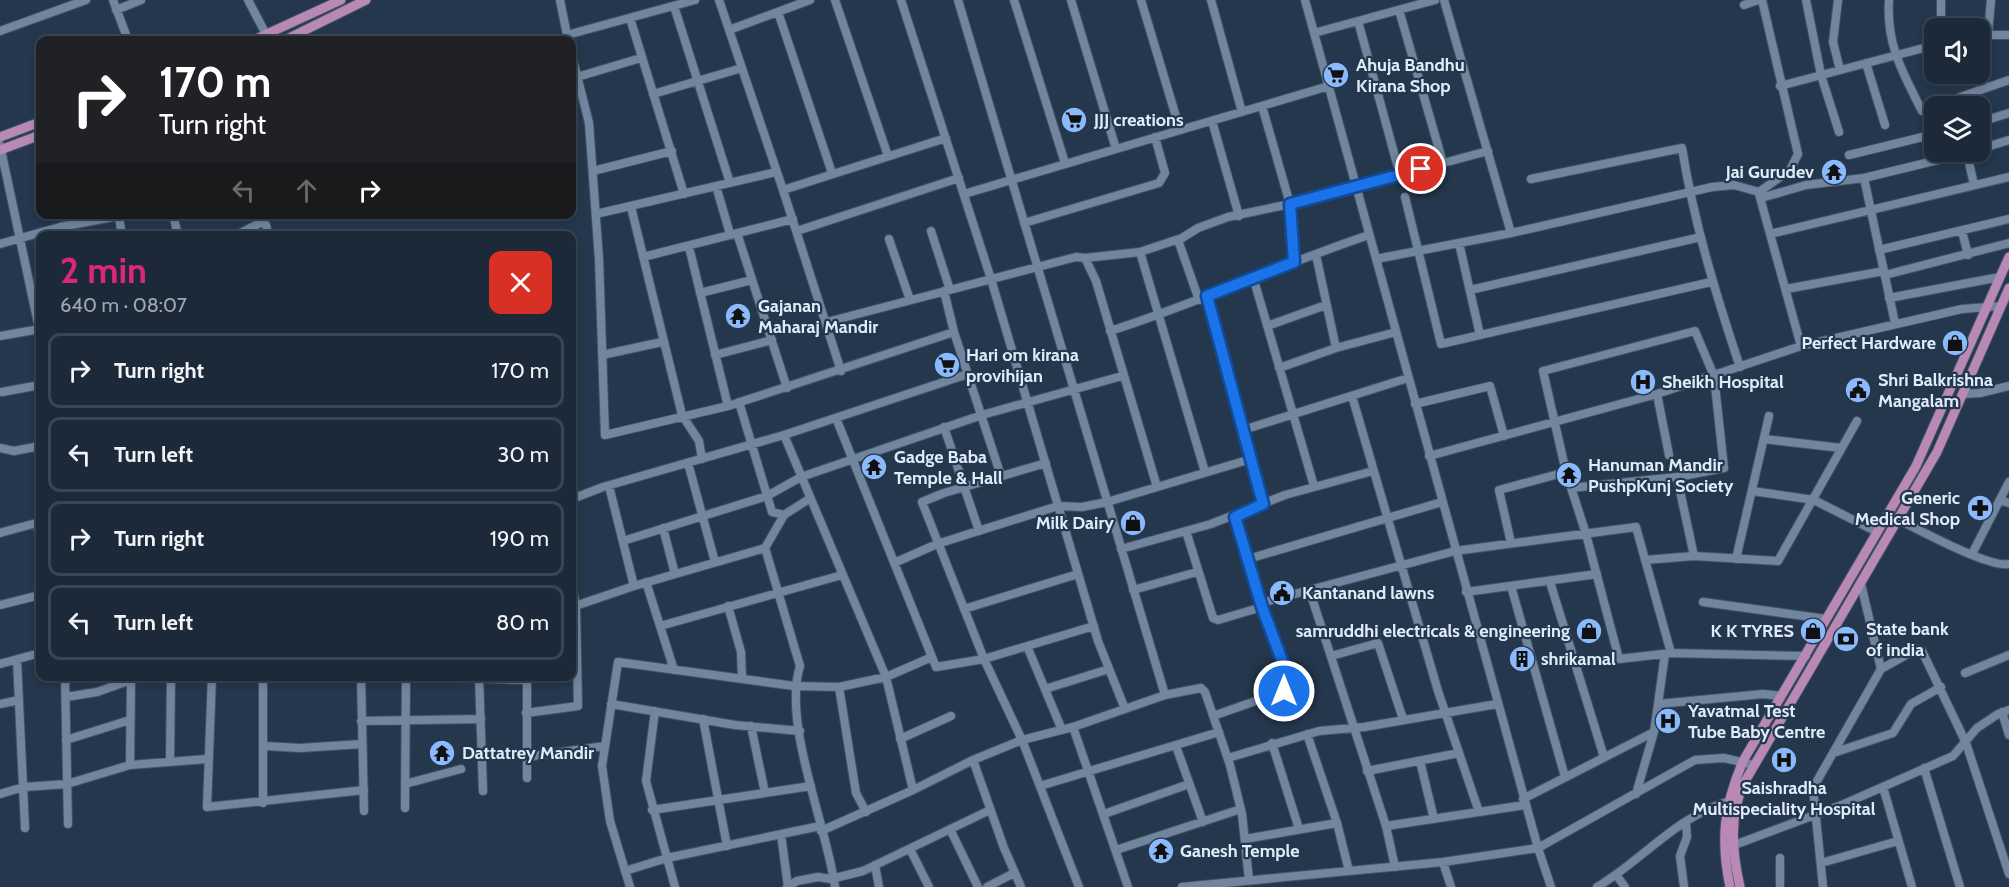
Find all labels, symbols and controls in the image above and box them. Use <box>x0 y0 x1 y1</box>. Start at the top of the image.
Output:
map controls <box>1924 18 1990 162</box>
button: sound <box>1924 18 1990 84</box>
place label: Ahuja Bandhu Kirana Shop <box>1356 54 1465 97</box>
text: 170 m <box>159 56 271 108</box>
icon: right <box>60 60 138 138</box>
supermarket icon: Ahuja Bandhu Kirana Shop <box>1321 60 1351 90</box>
button: layers <box>1924 96 1990 162</box>
supermarket icon: JJJ creations <box>1059 105 1089 135</box>
text: Turn right <box>159 108 266 141</box>
place label: JJJ creations <box>1093 109 1184 131</box>
pin <box>1395 143 1446 194</box>
icon: arrive <box>1404 152 1437 185</box>
temple icon: Jai Gurudev <box>1819 157 1849 187</box>
place label: Jai Gurudev <box>1725 161 1814 183</box>
icon: left <box>227 174 260 207</box>
icon: ahead <box>290 174 323 207</box>
icon: right <box>353 174 386 207</box>
text: 2 min <box>60 248 147 292</box>
button: close <box>489 251 552 314</box>
text: 640 m · 08:07 <box>60 293 187 317</box>
place label: Gajanan Maharaj Mandir <box>758 295 878 338</box>
temple icon: Gajanan Maharaj Mandir <box>723 301 753 331</box>
shop icon: Perfect Hardware <box>1940 328 1970 358</box>
place label: Perfect Hardware <box>1802 332 1936 354</box>
place label: Hari om kirana provihijan <box>966 344 1079 387</box>
supermarket icon: Hari om kirana provihijan <box>932 350 962 380</box>
icon: right <box>63 354 96 387</box>
text: Turn right <box>114 357 204 384</box>
text: 170 m <box>491 357 549 384</box>
hospital icon: Sheikh Hospital <box>1628 367 1658 397</box>
place label: Shri Balkrishna Mangalam <box>1878 369 1993 412</box>
place label: Sheikh Hospital <box>1662 371 1784 393</box>
public building icon: Shri Balkrishna Mangalam <box>1843 375 1873 405</box>
icon: left <box>63 438 96 471</box>
text: Turn left <box>114 441 193 468</box>
text: 30 m <box>497 441 549 468</box>
place label: Gadge Baba Temple & Hall <box>894 446 1003 489</box>
temple icon: Gadge Baba Temple & Hall <box>859 452 889 482</box>
place label: Hanuman Mandir PushpKunj Society <box>1588 454 1734 497</box>
temple icon: Hanuman Mandir PushpKunj Society <box>1554 460 1584 490</box>
place label: Generic Medical Shop <box>1855 487 1960 530</box>
pharmacy icon: Generic Medical Shop <box>1965 493 1995 523</box>
shop icon: Milk Dairy <box>1118 508 1148 538</box>
place label: Milk Dairy <box>1036 512 1114 534</box>
icon: right <box>63 522 96 555</box>
text: Turn right <box>114 525 204 552</box>
text: 190 m <box>490 525 549 552</box>
public building icon: Kantanand lawns <box>1267 578 1297 608</box>
place label: Kantanand lawns <box>1302 582 1435 604</box>
icon: left <box>63 606 96 639</box>
text: Turn left <box>114 609 193 636</box>
text: 80 m <box>496 609 549 636</box>
shop icon: samruddhi electricals & engineering <box>1574 616 1604 646</box>
shop icon: K K TYRES <box>1798 616 1828 646</box>
place label: State bank of india <box>1866 618 1949 661</box>
place label: samruddhi electricals & engineering <box>1296 620 1570 642</box>
place label: K K TYRES <box>1711 620 1794 642</box>
bank icon: State bank of india <box>1831 624 1861 654</box>
building icon: shrikamal <box>1507 644 1537 674</box>
place label: shrikamal <box>1541 648 1616 670</box>
position arrow <box>1252 659 1316 723</box>
place label: Yavatmal Test Tube Baby Centre <box>1687 700 1825 743</box>
hospital icon: Yavatmal Test Tube Baby Centre <box>1653 706 1683 736</box>
temple icon: Dattatrey Mandir <box>427 738 457 768</box>
place label: Dattatrey Mandir <box>462 742 594 764</box>
hospital icon: Saishradha Multispeciality Hospital <box>1769 745 1799 775</box>
place label: Saishradha Multispeciality Hospital <box>1693 777 1876 820</box>
temple icon: Ganesh Temple <box>1146 836 1176 866</box>
place label: Ganesh Temple <box>1180 840 1300 862</box>

